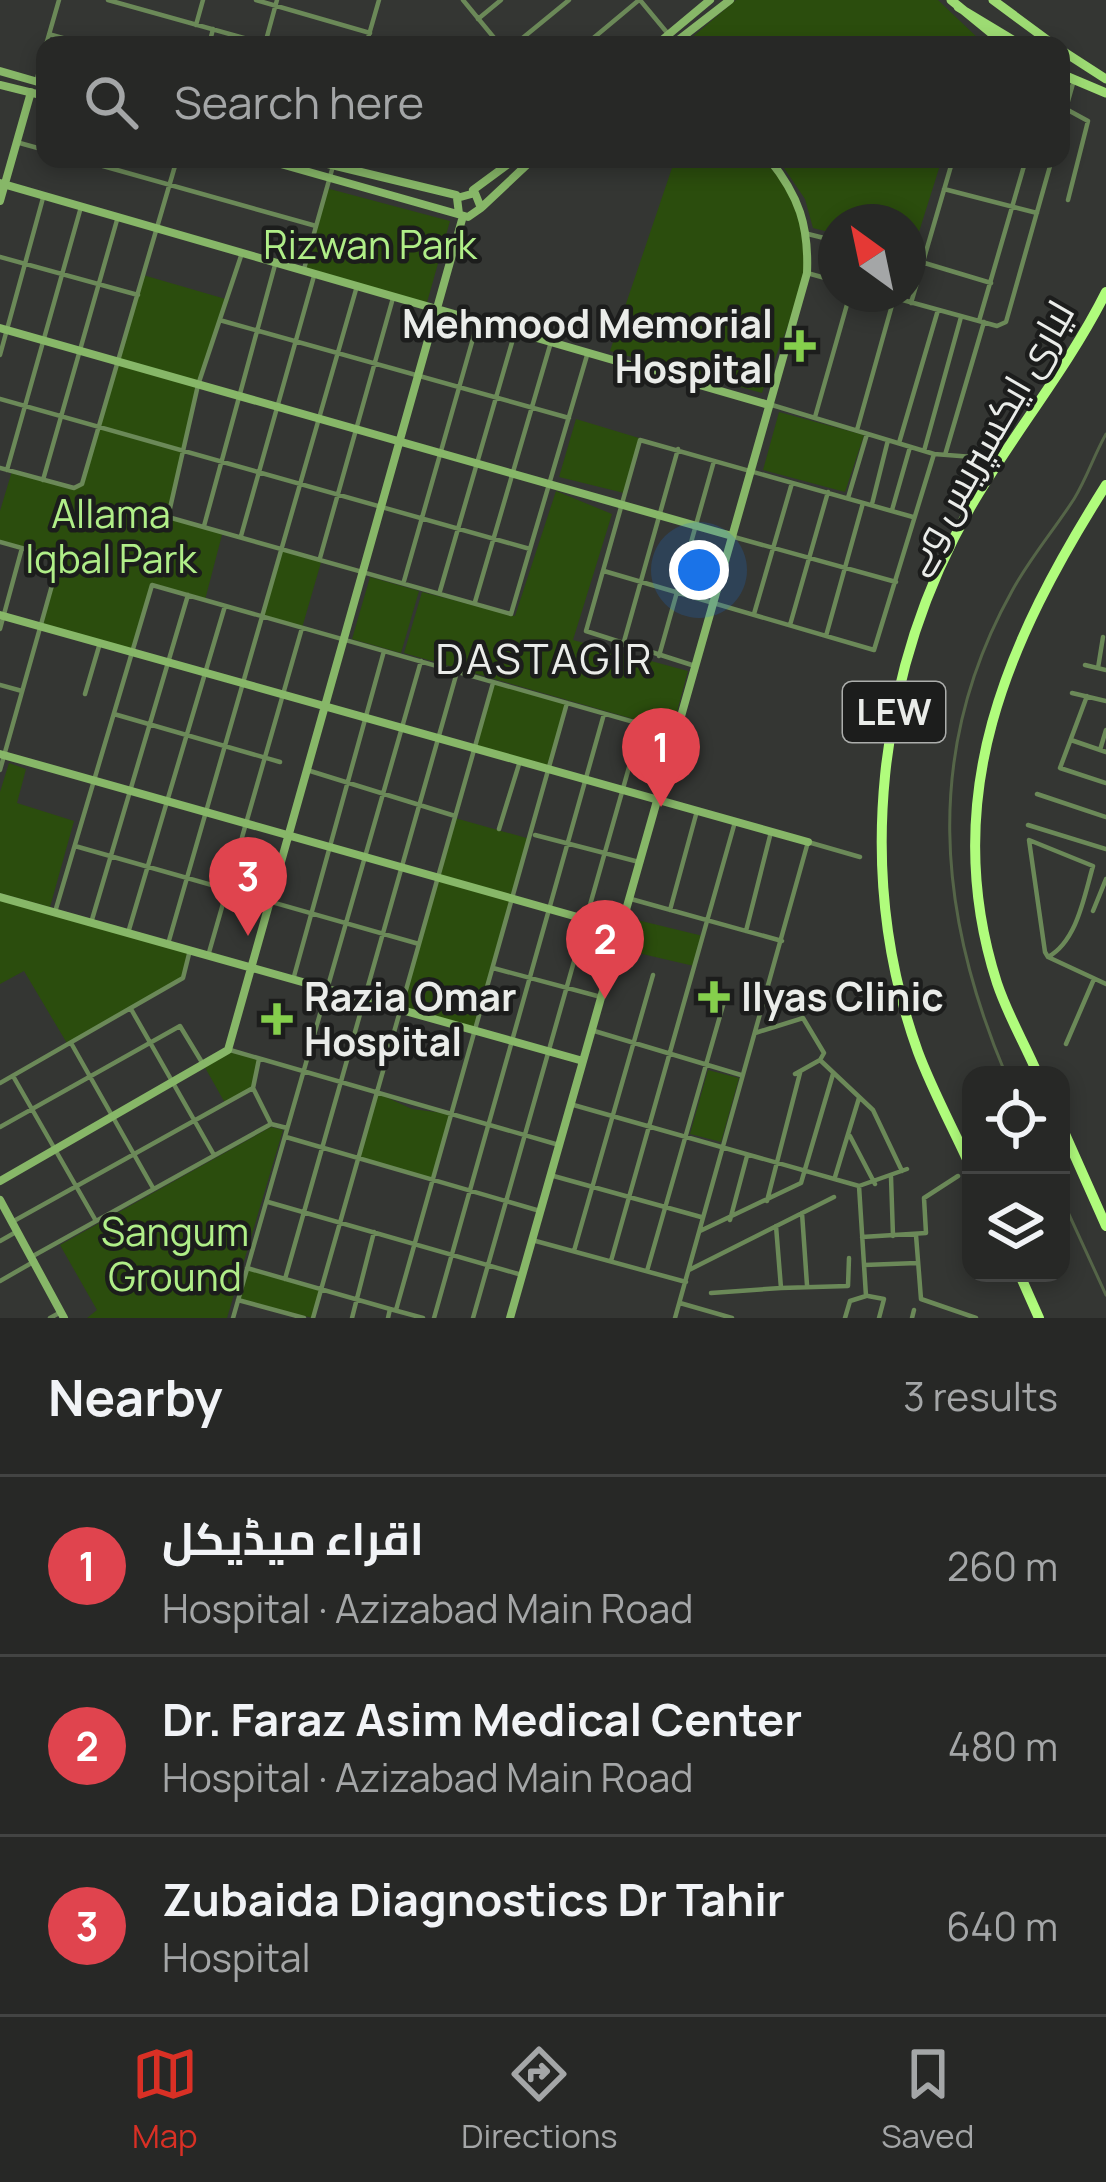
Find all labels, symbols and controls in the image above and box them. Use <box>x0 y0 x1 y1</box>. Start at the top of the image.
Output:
search box <box>36 36 1070 168</box>
icon: search <box>78 69 144 135</box>
text: Search here <box>174 71 424 133</box>
north arrow <box>818 204 926 312</box>
park label: Rizwan Park <box>263 217 478 271</box>
street label: لیاری ایکسپریس وے <box>886 290 1086 583</box>
place label: Mehmood Memorial Hospital <box>402 296 773 395</box>
marker: Mehmood Memorial Hospital <box>784 330 816 362</box>
park label: Allama Iqbal Park <box>25 486 198 585</box>
your location <box>669 540 729 600</box>
district label: DASTAGIR <box>436 629 654 687</box>
road number: LEW <box>843 682 945 742</box>
pin: 1 <box>622 708 700 807</box>
pin: 3 <box>209 837 287 936</box>
pin: 2 <box>566 900 644 999</box>
place label: Razia Omar Hospital <box>304 969 517 1068</box>
place label: Ilyas Clinic <box>741 969 944 1023</box>
marker: Ilyas Clinic <box>698 981 730 1013</box>
marker: Razia Omar Hospital <box>261 1003 293 1035</box>
map controls <box>962 1066 1070 1282</box>
button: locate <box>962 1066 1070 1174</box>
button: layers <box>962 1174 1070 1282</box>
park label: Sangum Ground <box>101 1204 249 1303</box>
text: Nearby <box>48 1362 223 1431</box>
text: 3 results <box>903 1369 1058 1423</box>
text: اقراء میڈیکل <box>162 1507 424 1569</box>
text: 1 <box>78 1539 96 1593</box>
text: 260 m <box>947 1539 1058 1593</box>
text: Hospital · Azizabad Main Road <box>162 1581 693 1635</box>
text: Dr. Faraz Asim Medical Center <box>162 1688 802 1750</box>
text: 2 <box>75 1719 99 1773</box>
text: 480 m <box>948 1719 1058 1773</box>
text: Hospital · Azizabad Main Road <box>162 1750 693 1804</box>
text: Zubaida Diagnostics Dr Tahir <box>162 1868 785 1930</box>
text: 3 <box>76 1899 98 1953</box>
text: 640 m <box>946 1899 1058 1953</box>
text: Hospital <box>162 1930 311 1984</box>
tab: Map <box>132 2041 198 2158</box>
tab: Directions <box>461 2041 618 2158</box>
tab: Saved <box>881 2041 974 2158</box>

